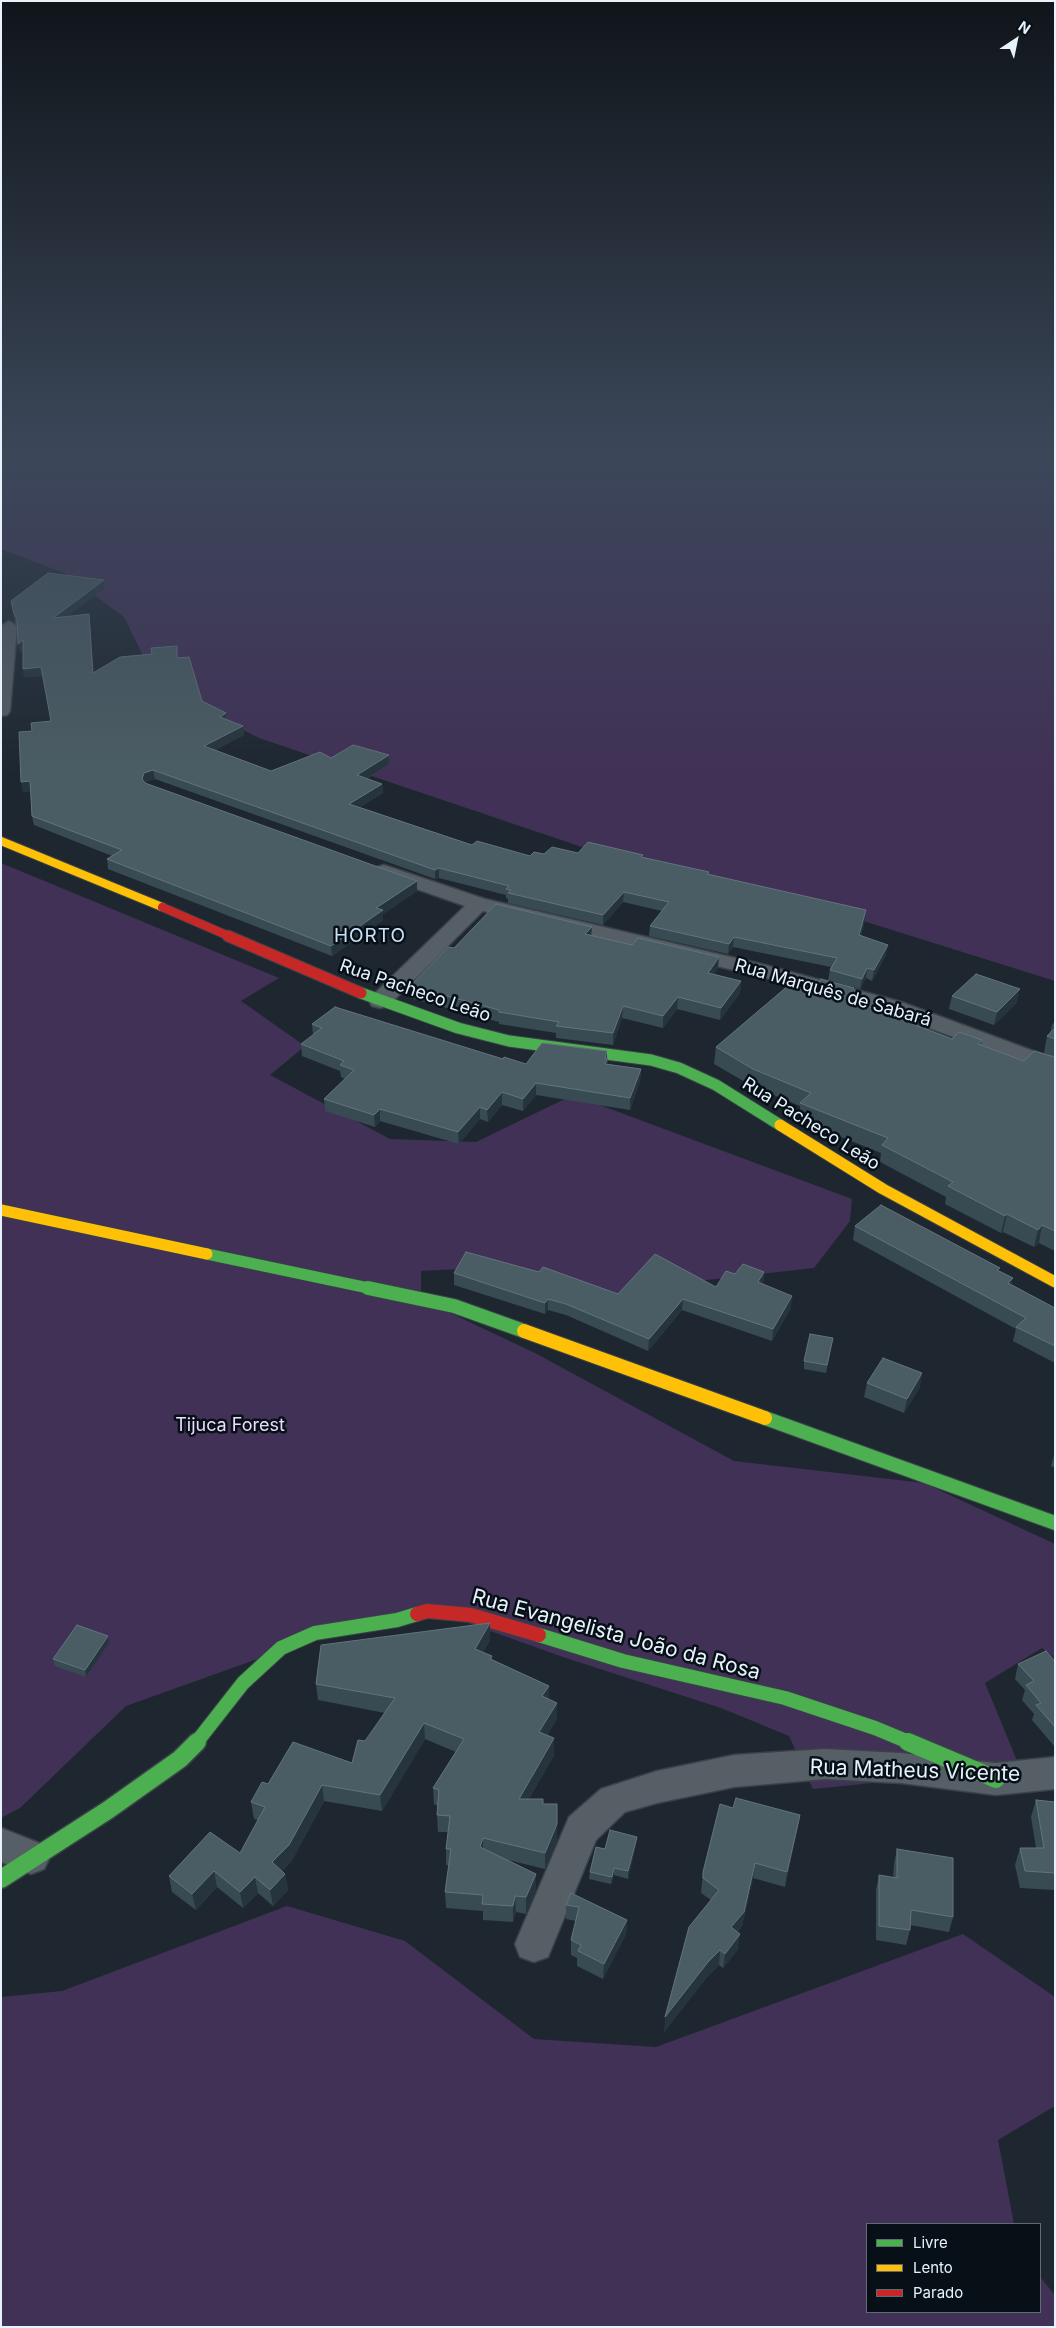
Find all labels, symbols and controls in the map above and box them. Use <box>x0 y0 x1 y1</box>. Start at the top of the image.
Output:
north arrow <box>991 15 1041 65</box>
text: N <box>1015 17 1034 37</box>
district label: HORTO <box>333 925 407 947</box>
street label: Rua Pacheco Leão <box>337 955 493 1027</box>
street label: Rua Marquês de Sabará <box>732 955 934 1031</box>
street label: Rua Pacheco Leão <box>738 1073 884 1175</box>
park label: Tijuca Forest <box>175 1415 285 1437</box>
street label: Rua Evangelista João da Rosa <box>469 1584 763 1686</box>
street label: Rua Matheus Vicente <box>809 1755 1021 1787</box>
legend <box>866 2223 1041 2313</box>
text: Livre <box>913 2233 948 2252</box>
text: Lento <box>913 2258 953 2277</box>
text: Parado <box>913 2283 963 2302</box>

